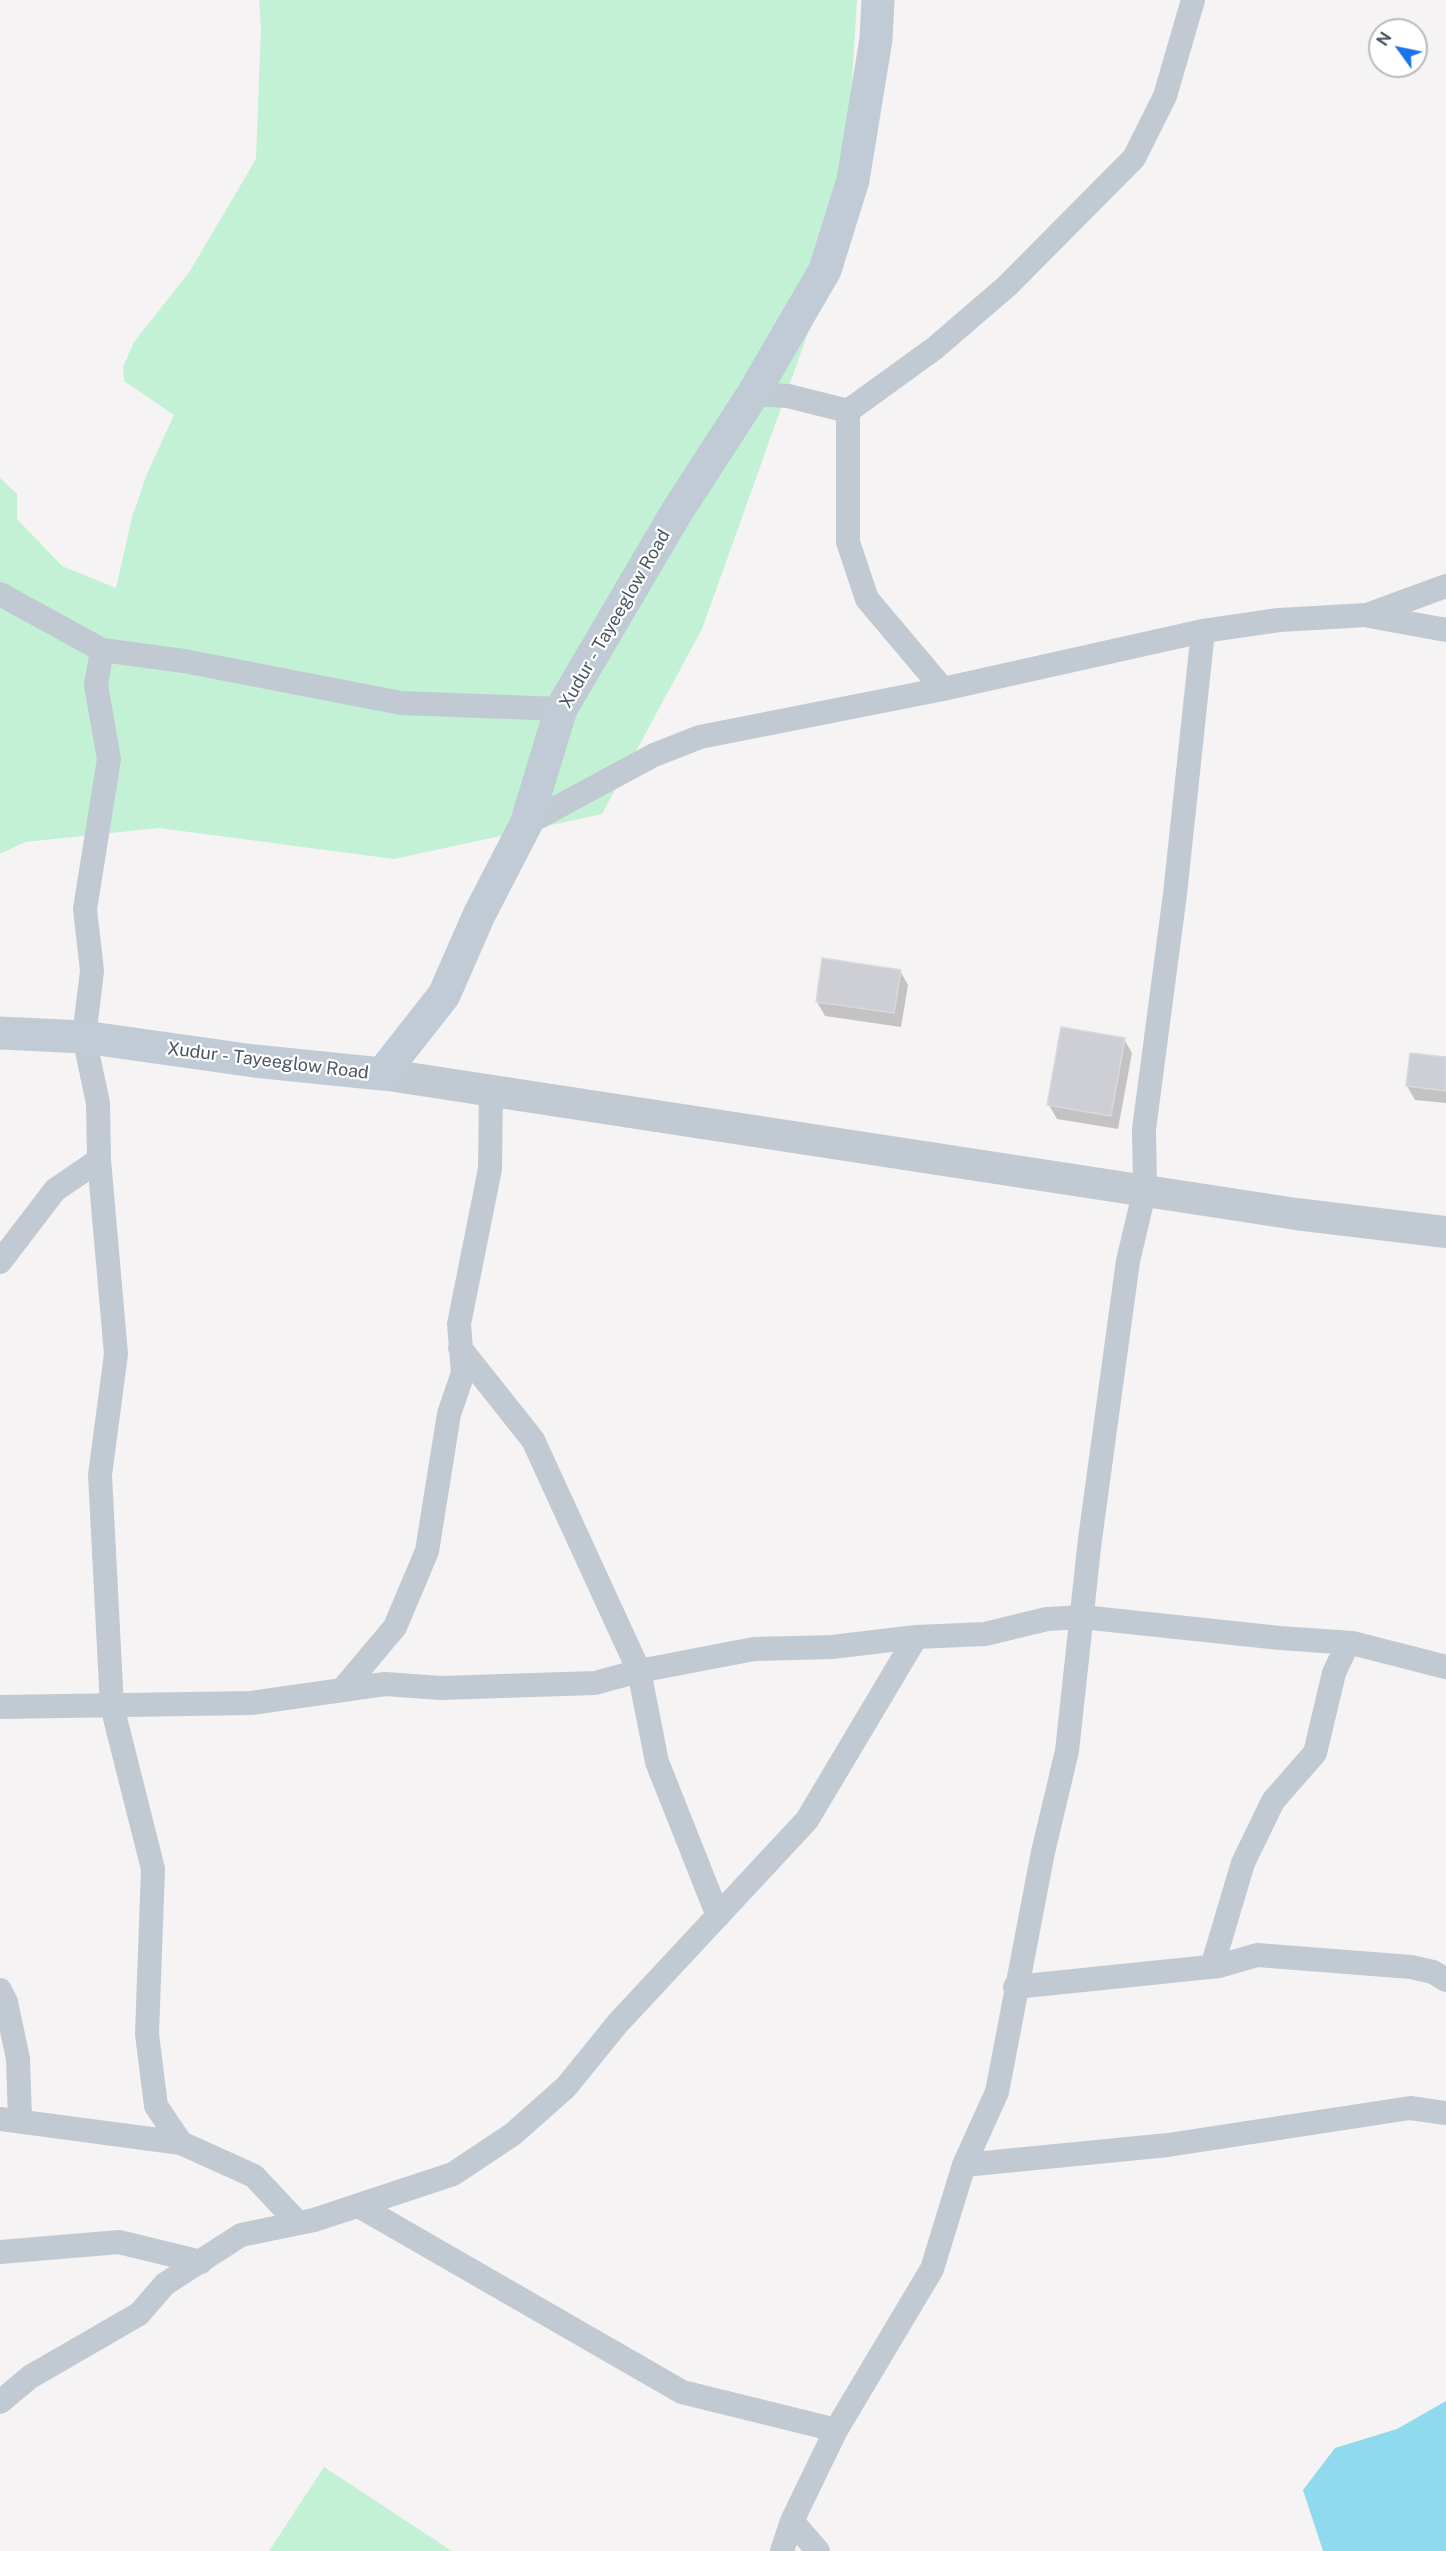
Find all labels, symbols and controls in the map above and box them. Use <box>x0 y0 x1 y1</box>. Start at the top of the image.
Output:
north arrow <box>1368 18 1428 78</box>
text: N <box>1373 29 1396 49</box>
street label: Xudur - Tayeeglow Road <box>555 526 675 712</box>
street label: Xudur - Tayeeglow Road <box>166 1038 370 1084</box>

